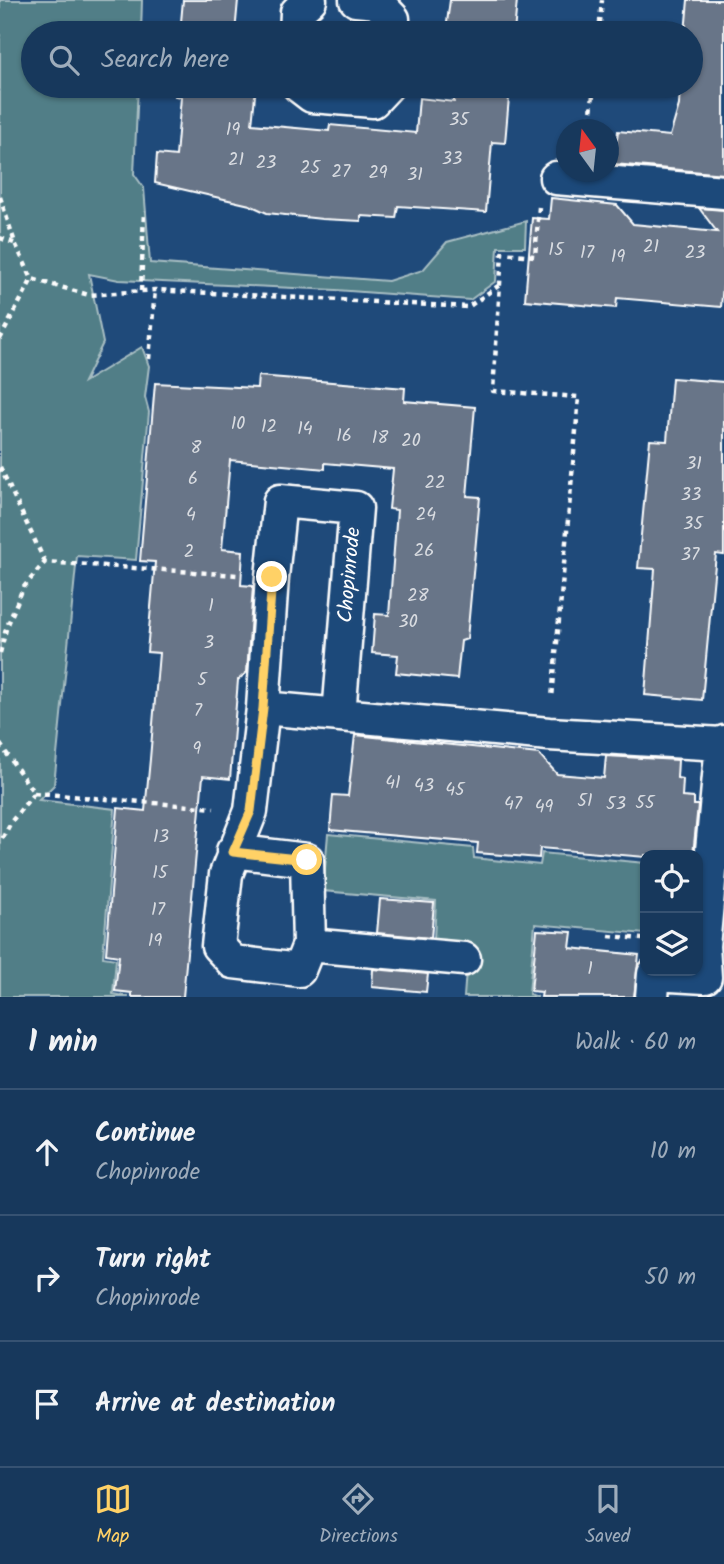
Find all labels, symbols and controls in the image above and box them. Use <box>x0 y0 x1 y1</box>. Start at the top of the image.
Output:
search box <box>21 21 703 98</box>
text: Search here <box>101 39 229 81</box>
icon: search <box>45 41 83 79</box>
house number: 35 <box>449 106 470 135</box>
house number: 19 <box>226 116 240 145</box>
north arrow <box>556 119 619 182</box>
house number: 33 <box>442 145 462 174</box>
house number: 21 <box>228 146 244 175</box>
house number: 23 <box>256 149 276 178</box>
house number: 25 <box>300 154 321 183</box>
house number: 27 <box>332 158 351 187</box>
house number: 29 <box>368 159 388 188</box>
house number: 31 <box>407 161 423 190</box>
house number: 21 <box>643 233 659 262</box>
house number: 15 <box>548 236 565 265</box>
house number: 17 <box>580 239 595 268</box>
house number: 23 <box>685 239 705 268</box>
house number: 19 <box>611 243 625 272</box>
house number: 10 <box>231 410 245 439</box>
house number: 12 <box>261 413 277 442</box>
house number: 14 <box>297 415 313 444</box>
house number: 16 <box>336 422 352 451</box>
house number: 18 <box>372 424 388 453</box>
house number: 20 <box>401 427 421 456</box>
house number: 8 <box>191 434 202 463</box>
house number: 31 <box>686 450 702 479</box>
house number: 6 <box>188 465 198 494</box>
house number: 22 <box>425 469 445 498</box>
house number: 33 <box>681 481 701 510</box>
house number: 4 <box>186 501 196 530</box>
house number: 24 <box>416 501 436 530</box>
house number: 35 <box>683 510 704 539</box>
street label: Chopinrode <box>329 525 371 624</box>
house number: 26 <box>414 537 434 566</box>
house number: 2 <box>184 538 194 567</box>
house number: 37 <box>681 541 700 570</box>
route end <box>256 561 287 592</box>
house number: 28 <box>407 582 429 611</box>
house number: 1 <box>208 592 214 621</box>
house number: 30 <box>398 608 418 637</box>
house number: 3 <box>204 629 214 658</box>
house number: 5 <box>197 666 208 695</box>
house number: 7 <box>194 697 203 726</box>
house number: 9 <box>193 735 202 764</box>
house number: 41 <box>385 769 401 798</box>
house number: 43 <box>414 772 434 801</box>
house number: 45 <box>445 776 466 805</box>
house number: 51 <box>577 787 593 816</box>
house number: 55 <box>635 789 656 818</box>
house number: 47 <box>504 790 523 819</box>
house number: 53 <box>606 790 626 819</box>
house number: 49 <box>535 793 554 822</box>
house number: 13 <box>153 823 169 852</box>
route start <box>291 844 322 875</box>
map controls <box>640 850 703 976</box>
button: locate <box>640 850 703 913</box>
house number: 15 <box>152 859 169 888</box>
house number: 17 <box>151 896 166 925</box>
button: layers <box>640 913 703 976</box>
house number: 19 <box>148 927 162 956</box>
house number: 1 <box>587 955 593 984</box>
text: 1 min <box>28 1019 98 1067</box>
text: Walk · 60 m <box>575 1025 696 1061</box>
text: Continue <box>95 1113 196 1155</box>
icon: ahead <box>28 1133 66 1171</box>
text: 10 m <box>650 1134 696 1170</box>
text: Chopinrode <box>95 1155 200 1191</box>
text: Turn right <box>95 1239 211 1281</box>
icon: right <box>28 1259 66 1297</box>
text: 50 m <box>645 1260 696 1296</box>
text: Chopinrode <box>95 1281 200 1317</box>
text: Arrive at destination <box>95 1383 335 1425</box>
icon: arrive <box>28 1385 66 1423</box>
tab: Map <box>94 1480 132 1552</box>
tab: Directions <box>319 1480 398 1552</box>
tab: Saved <box>585 1480 630 1552</box>

